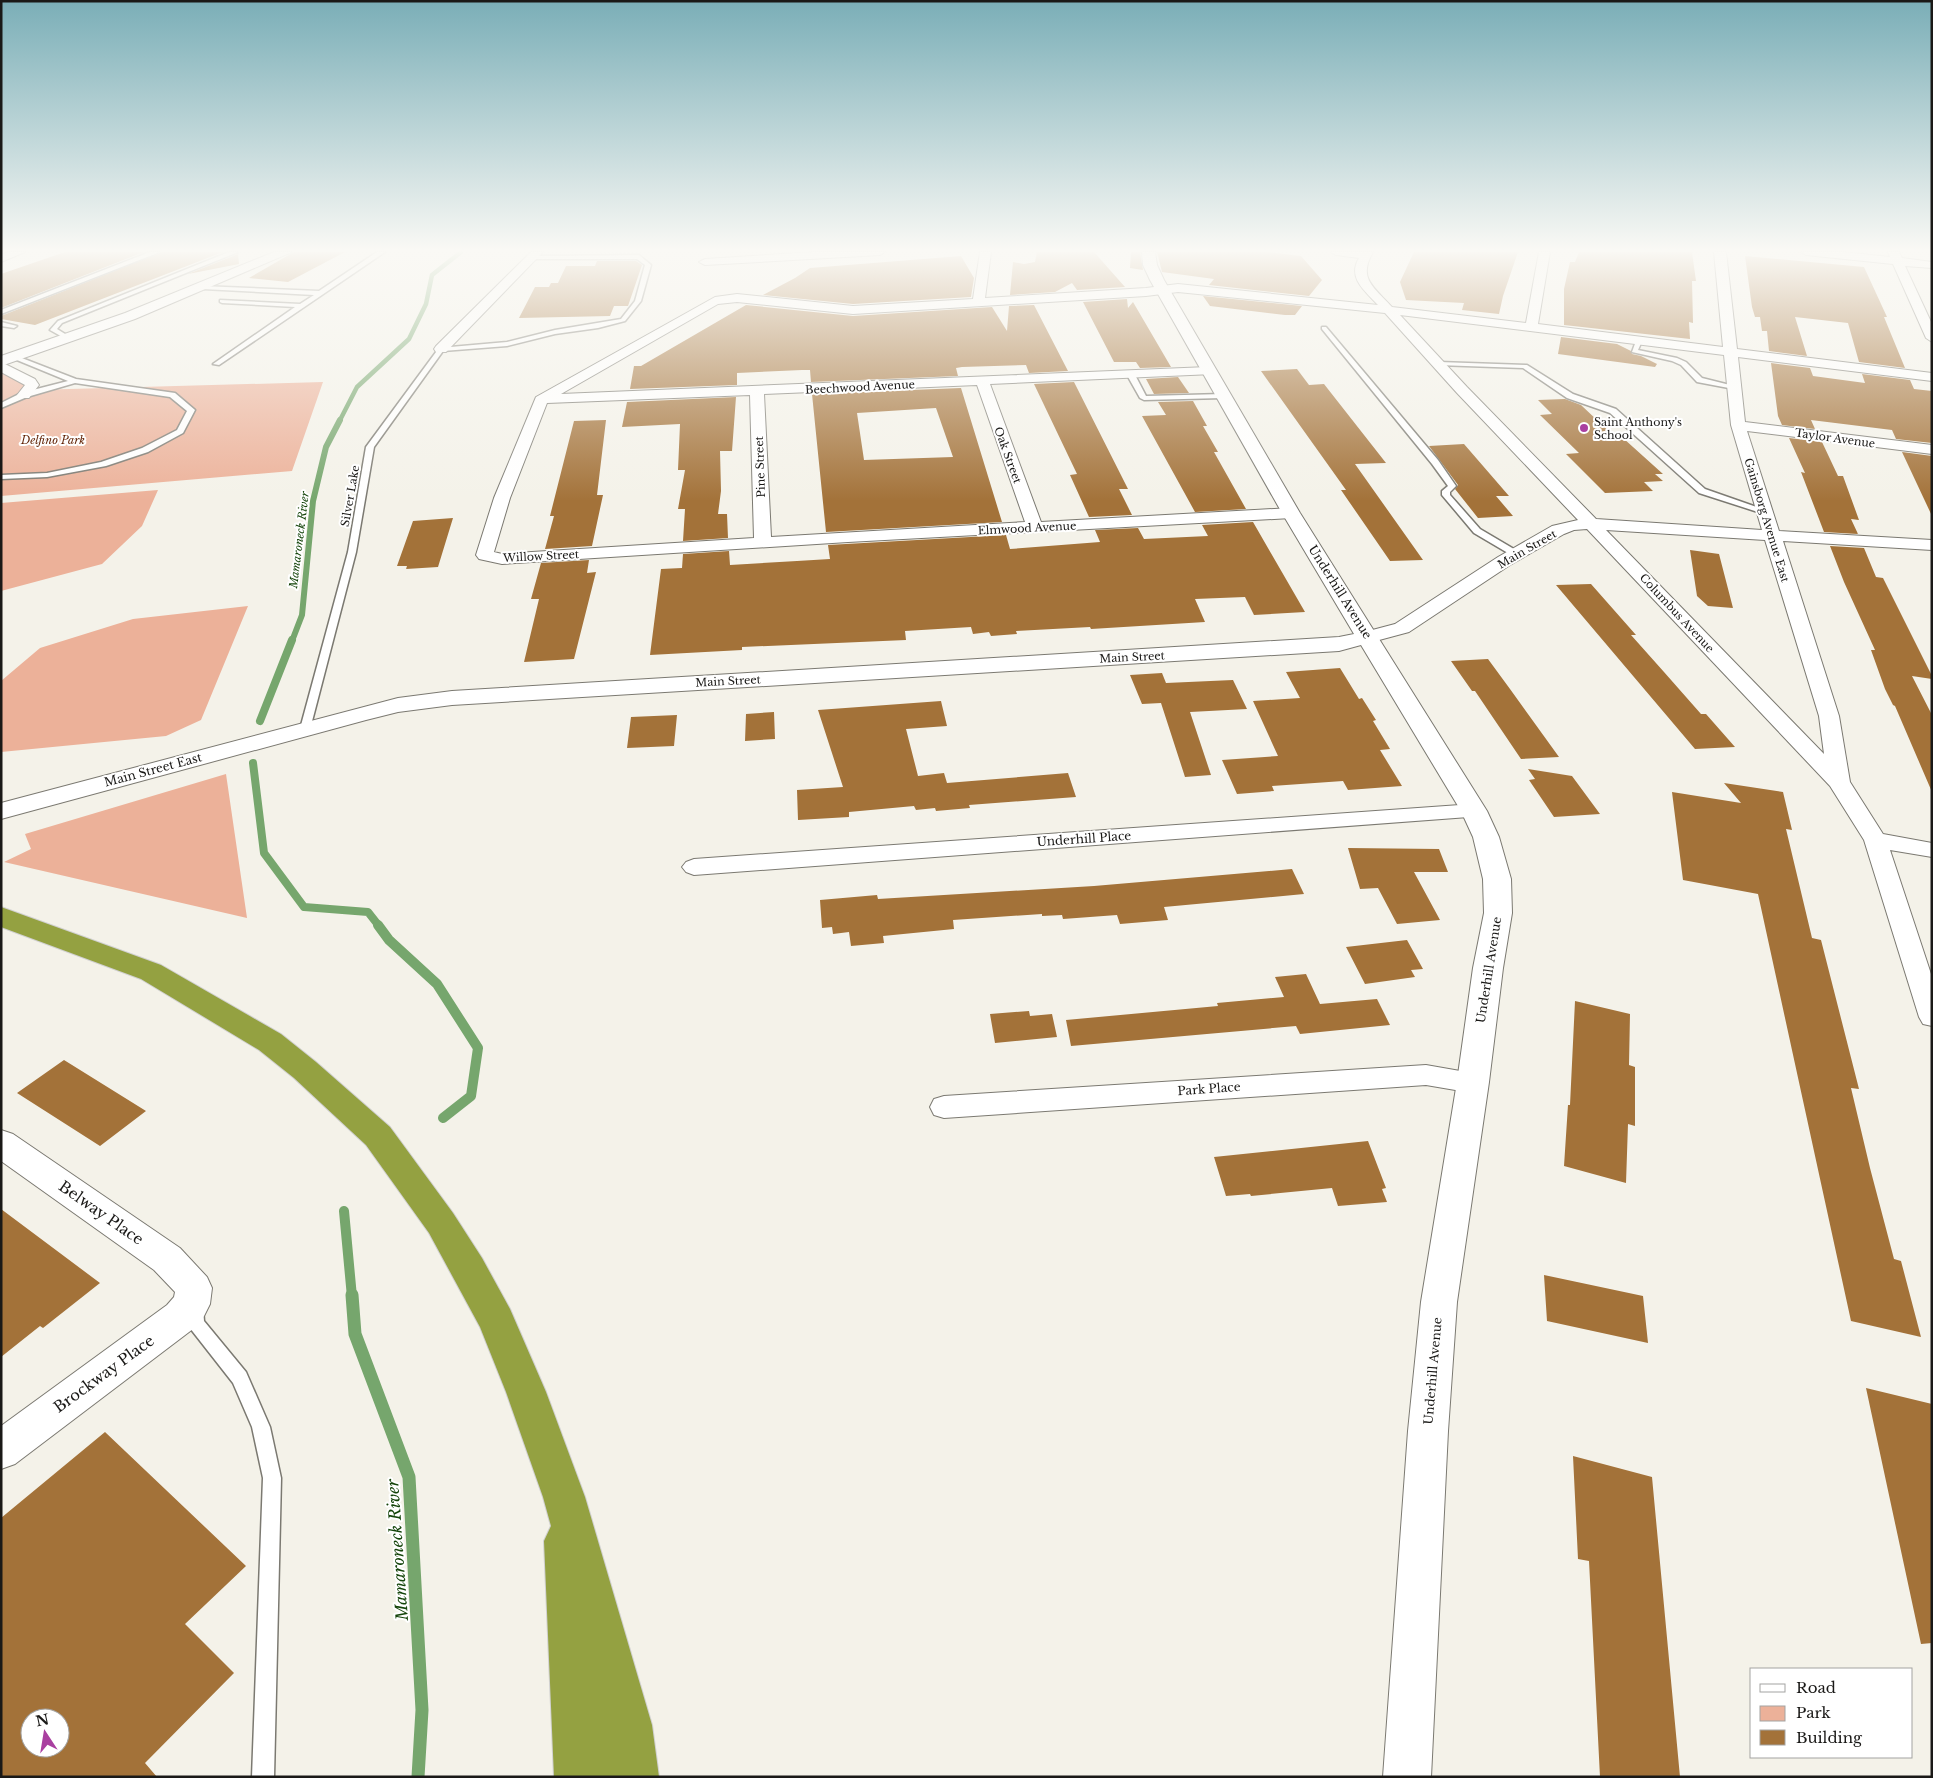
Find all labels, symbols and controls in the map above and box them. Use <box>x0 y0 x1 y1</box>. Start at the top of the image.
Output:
street label: Beechwood Avenue <box>805 377 915 397</box>
place label: Saint Anthony's School <box>1594 415 1682 442</box>
marker: Saint Anthony's School <box>1578 422 1590 434</box>
street label: Oak Street <box>991 425 1025 486</box>
street label: Taylor Avenue <box>1794 425 1876 451</box>
park label: Delfino Park <box>20 433 85 447</box>
street label: Pine Street <box>752 435 768 498</box>
street label: Gainsborg Avenue East <box>1741 456 1793 585</box>
street label: Silver Lake <box>338 464 362 528</box>
water label: Mamaroneck River <box>286 490 312 590</box>
street label: Elmwood Avenue <box>977 518 1077 538</box>
street label: Main Street <box>1495 526 1560 571</box>
street label: Underhill Avenue <box>1306 542 1375 641</box>
street label: Willow Street <box>502 547 580 565</box>
street label: Columbus Avenue <box>1637 571 1717 655</box>
street label: Main Street <box>1099 648 1166 666</box>
street label: Main Street <box>695 672 762 690</box>
street label: Main Street East <box>102 749 204 790</box>
street label: Underhill Place <box>1036 828 1132 849</box>
street label: Underhill Avenue <box>1473 915 1504 1024</box>
street label: Park Place <box>1177 1079 1241 1098</box>
street label: Belway Place <box>55 1176 147 1249</box>
street label: Underhill Avenue <box>1420 1317 1445 1425</box>
street label: Brockway Place <box>50 1331 158 1416</box>
water label: Mamaroneck River <box>382 1478 412 1622</box>
legend <box>1750 1668 1913 1758</box>
text: Road <box>1796 1678 1836 1697</box>
text: Park <box>1796 1703 1832 1722</box>
north arrow <box>20 1708 70 1758</box>
text: N <box>34 1710 51 1730</box>
text: Building <box>1796 1728 1863 1747</box>

